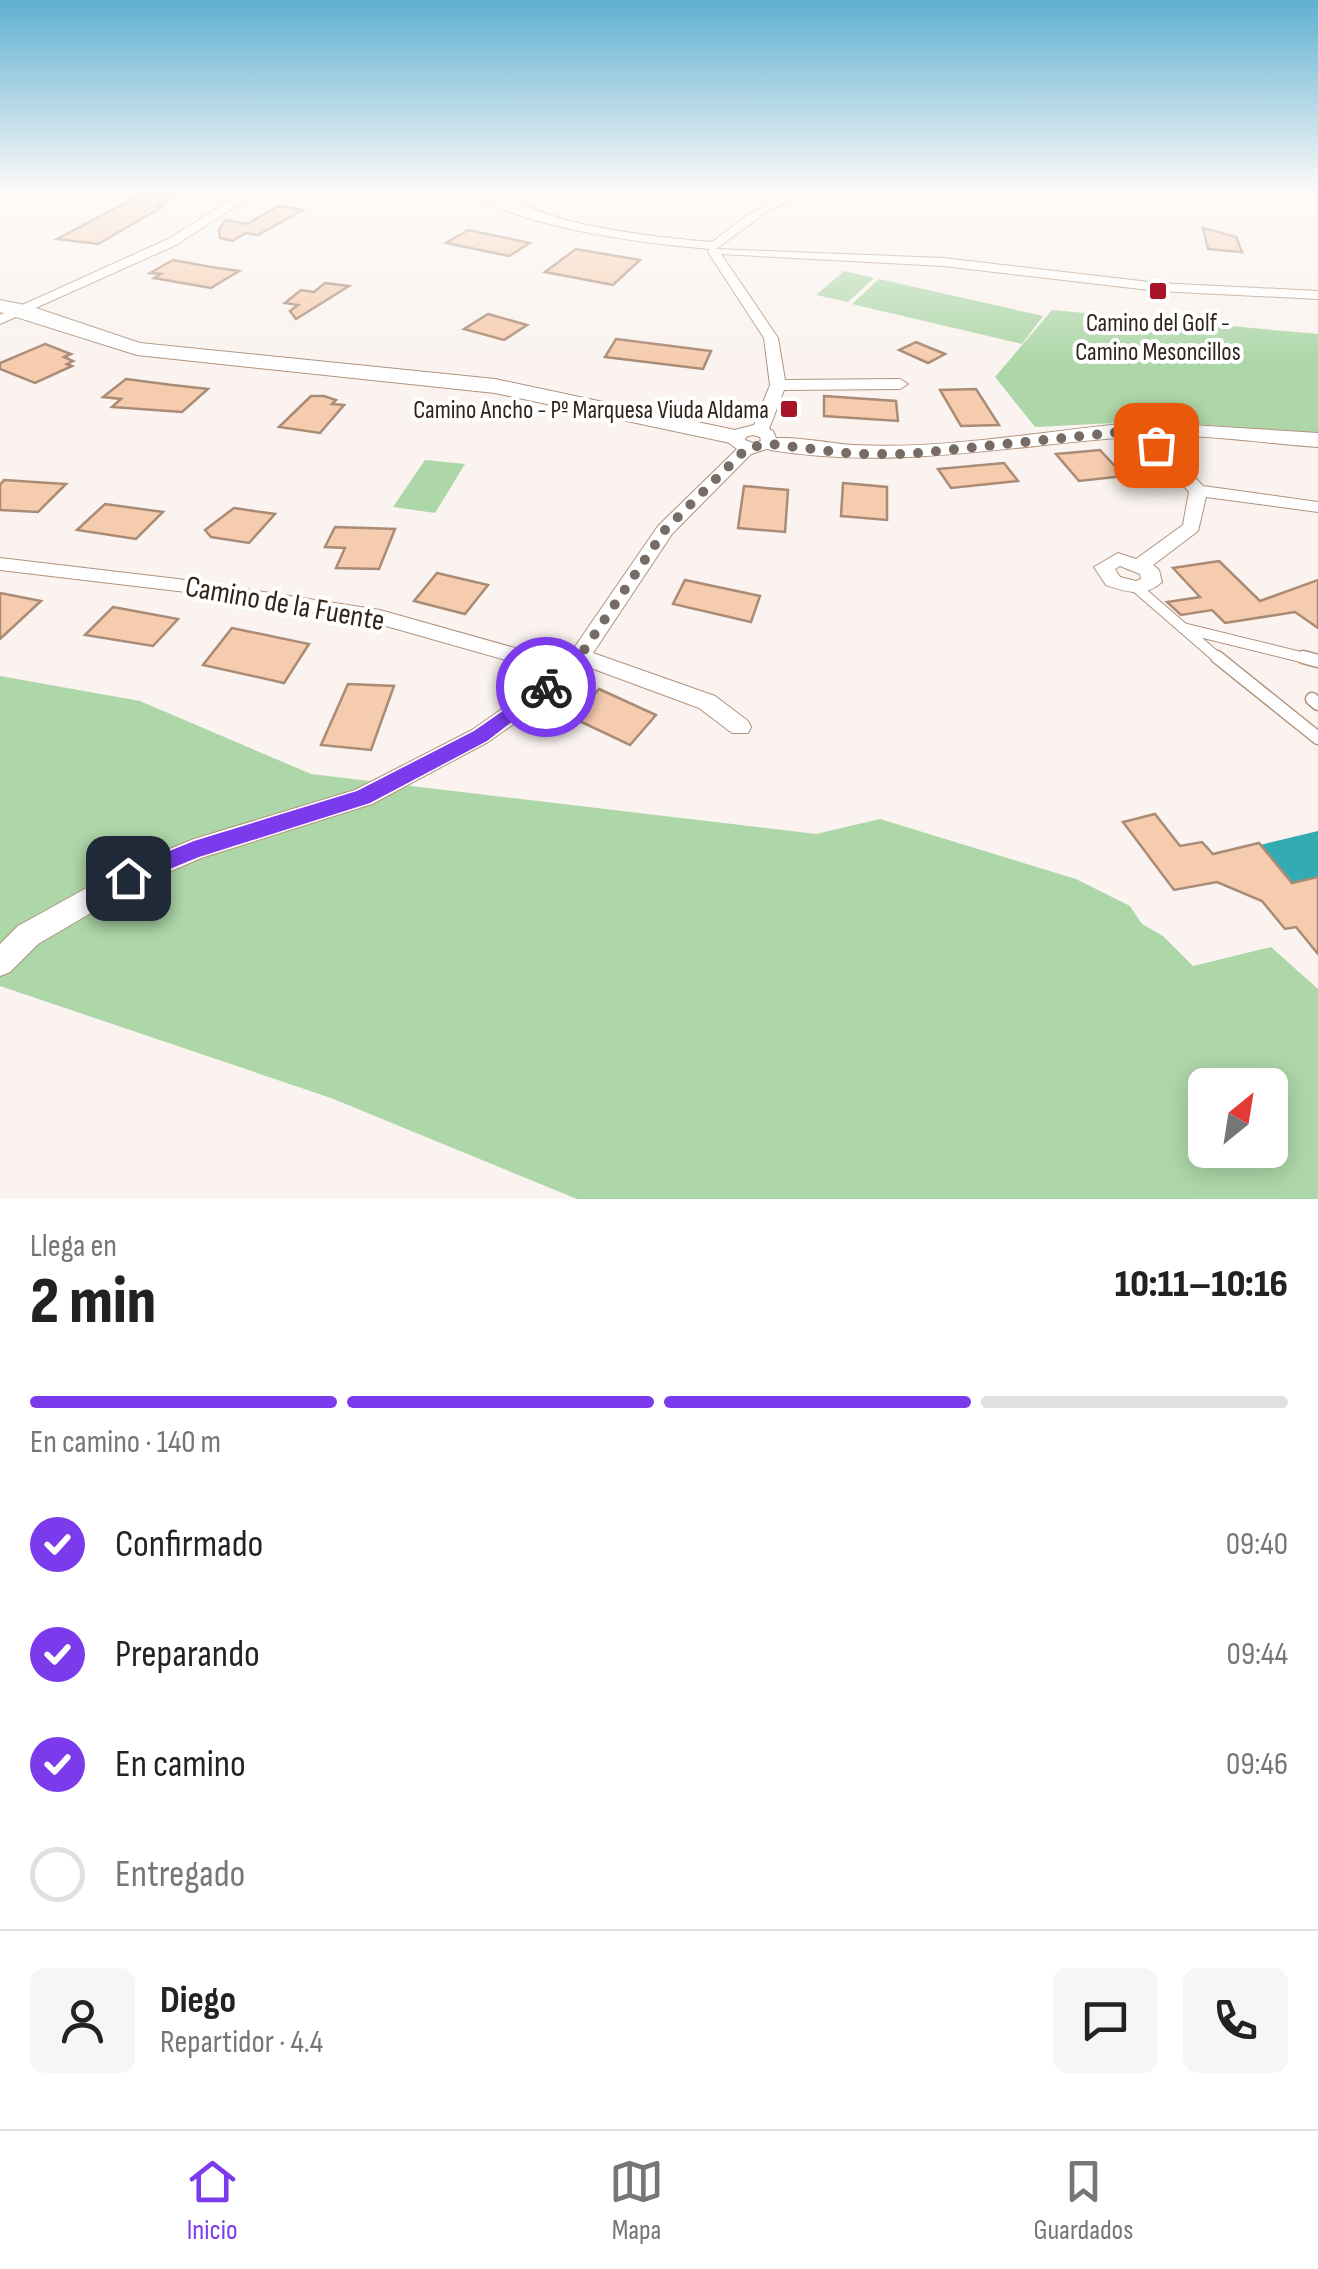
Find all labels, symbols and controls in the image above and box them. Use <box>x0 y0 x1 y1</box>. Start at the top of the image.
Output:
marker: Camino del Golf - Camino Mesoncillos <box>1147 280 1169 302</box>
place label: Camino del Golf - Camino Mesoncillos <box>1075 308 1241 368</box>
place label: Camino Ancho - Pº Marquesa Viuda Aldama <box>413 395 769 426</box>
marker: Camino Ancho - Pº Marquesa Viuda Aldama <box>778 398 800 420</box>
pin <box>1114 403 1199 488</box>
icon: bag <box>1129 418 1184 473</box>
street label: Camino de la Fuente <box>182 569 387 639</box>
courier <box>496 637 596 737</box>
icon: bike <box>519 660 574 715</box>
pin <box>86 836 171 921</box>
icon: home <box>101 851 156 906</box>
north arrow <box>1188 1068 1288 1168</box>
map controls <box>1188 1068 1288 1168</box>
text: Llega en <box>30 1227 117 1266</box>
text: 10:11–10:16 <box>1115 1262 1288 1307</box>
text: 2 min <box>30 1264 156 1342</box>
text: En camino · 140 m <box>30 1423 221 1462</box>
icon: check <box>30 1517 85 1572</box>
text: Confirmado <box>115 1522 263 1567</box>
text: 09:40 <box>1226 1525 1288 1564</box>
icon: check <box>30 1627 85 1682</box>
text: Preparando <box>115 1632 260 1677</box>
text: 09:44 <box>1227 1635 1288 1674</box>
icon: check <box>30 1737 85 1792</box>
text: En camino <box>115 1742 246 1787</box>
text: 09:46 <box>1226 1745 1288 1784</box>
text: Entregado <box>115 1852 245 1897</box>
button: person <box>30 1968 135 2073</box>
button: chat <box>1053 1968 1158 2073</box>
button: phone <box>1183 1968 1288 2073</box>
text: Diego <box>160 1978 236 2023</box>
text: Repartidor · 4.4 <box>160 2023 323 2062</box>
tab: Inicio <box>185 2154 240 2247</box>
tab: Mapa <box>609 2154 664 2247</box>
tab: Guardados <box>1033 2154 1133 2247</box>

